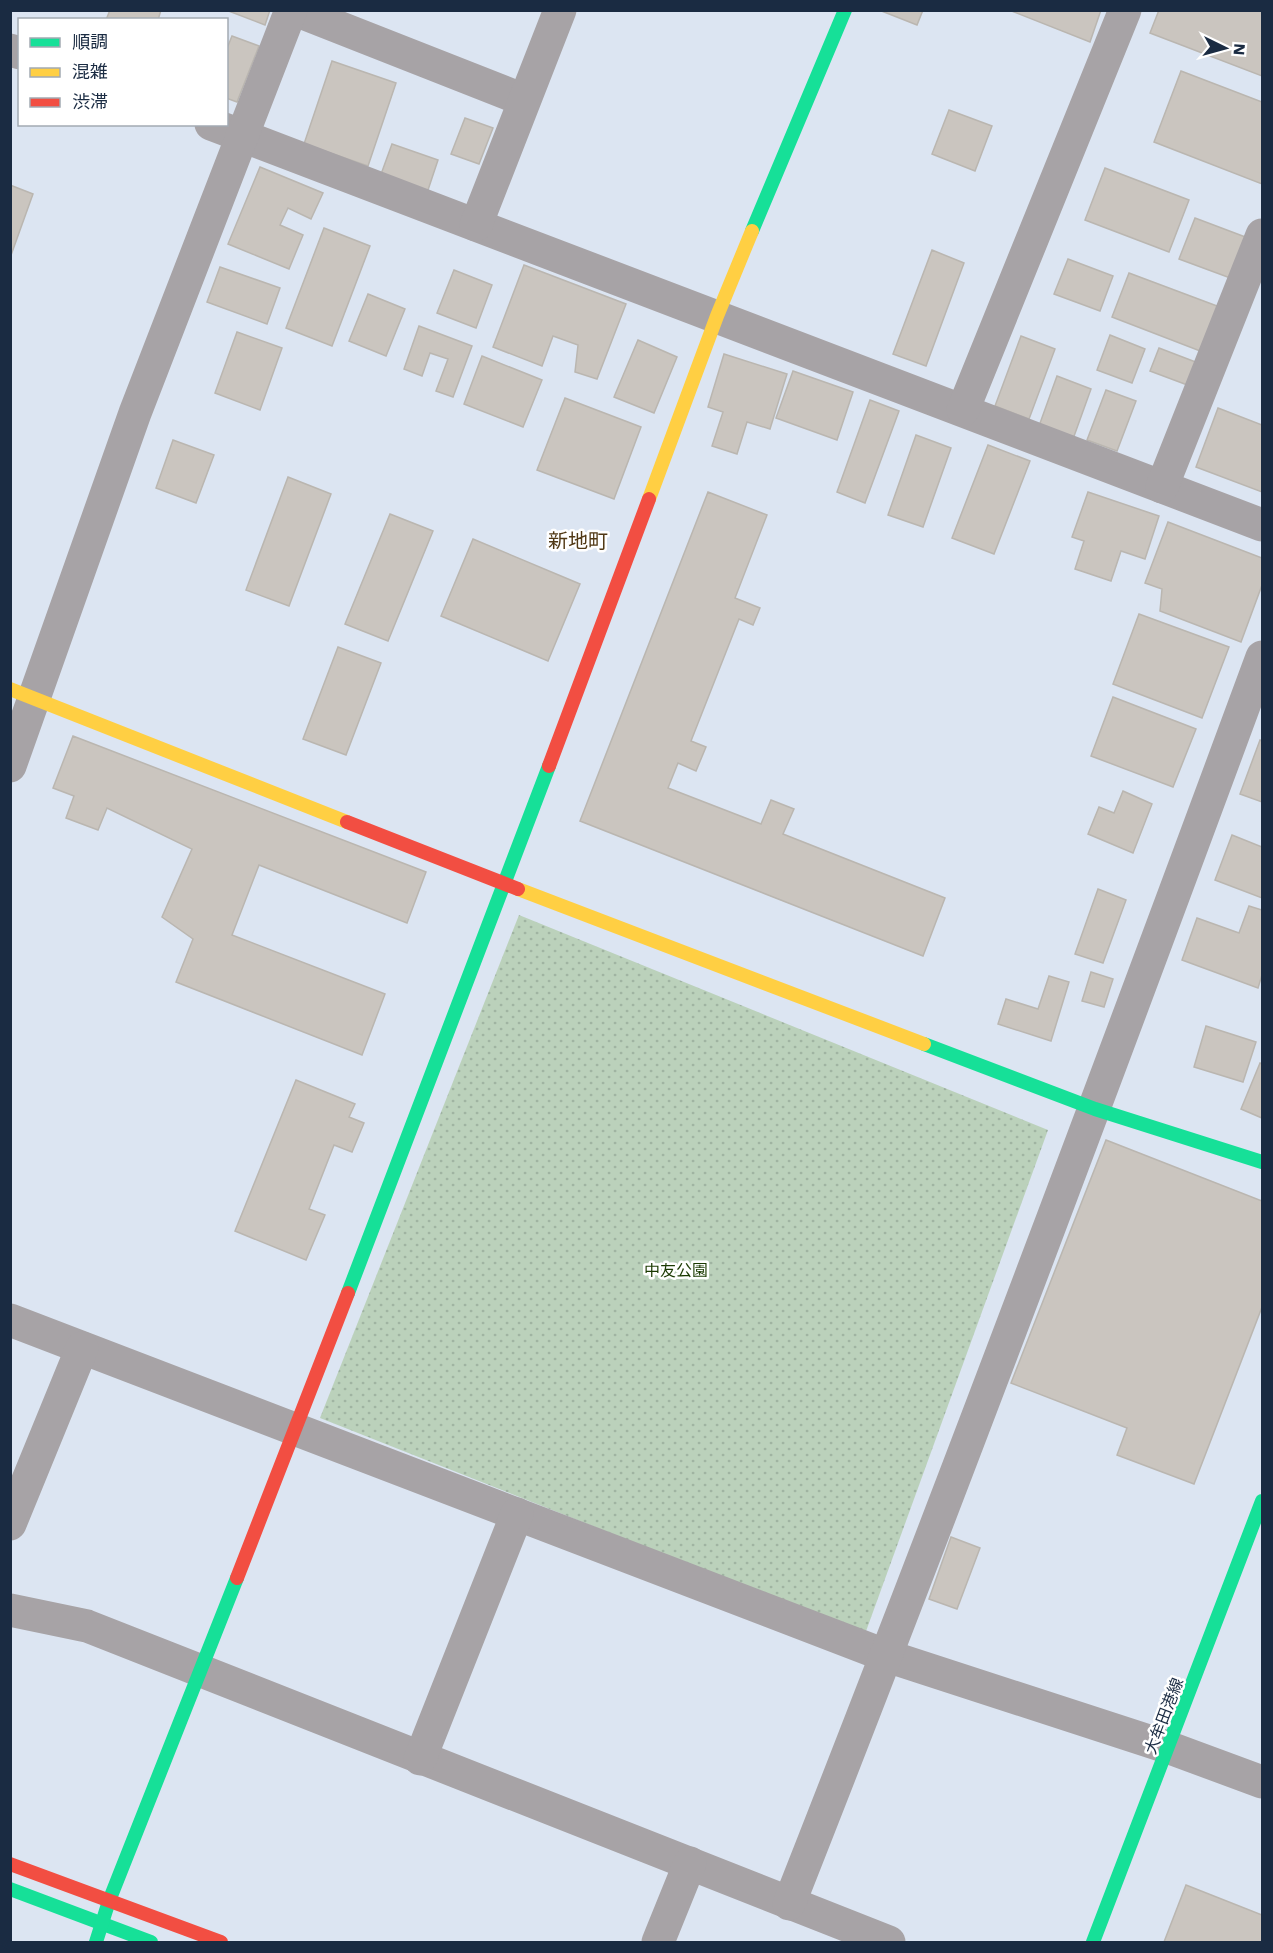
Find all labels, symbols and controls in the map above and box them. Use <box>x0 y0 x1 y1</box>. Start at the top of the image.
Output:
legend <box>18 18 228 126</box>
north arrow <box>1195 18 1255 78</box>
text: 順調 <box>72 31 108 52</box>
text: N <box>1229 43 1249 56</box>
text: 混雑 <box>72 61 108 82</box>
text: 渋滞 <box>72 91 108 112</box>
district label: 新地町 <box>548 529 608 553</box>
park label: 中友公園 <box>644 1261 708 1280</box>
street label: 大牟田港線 <box>1141 1675 1187 1757</box>

